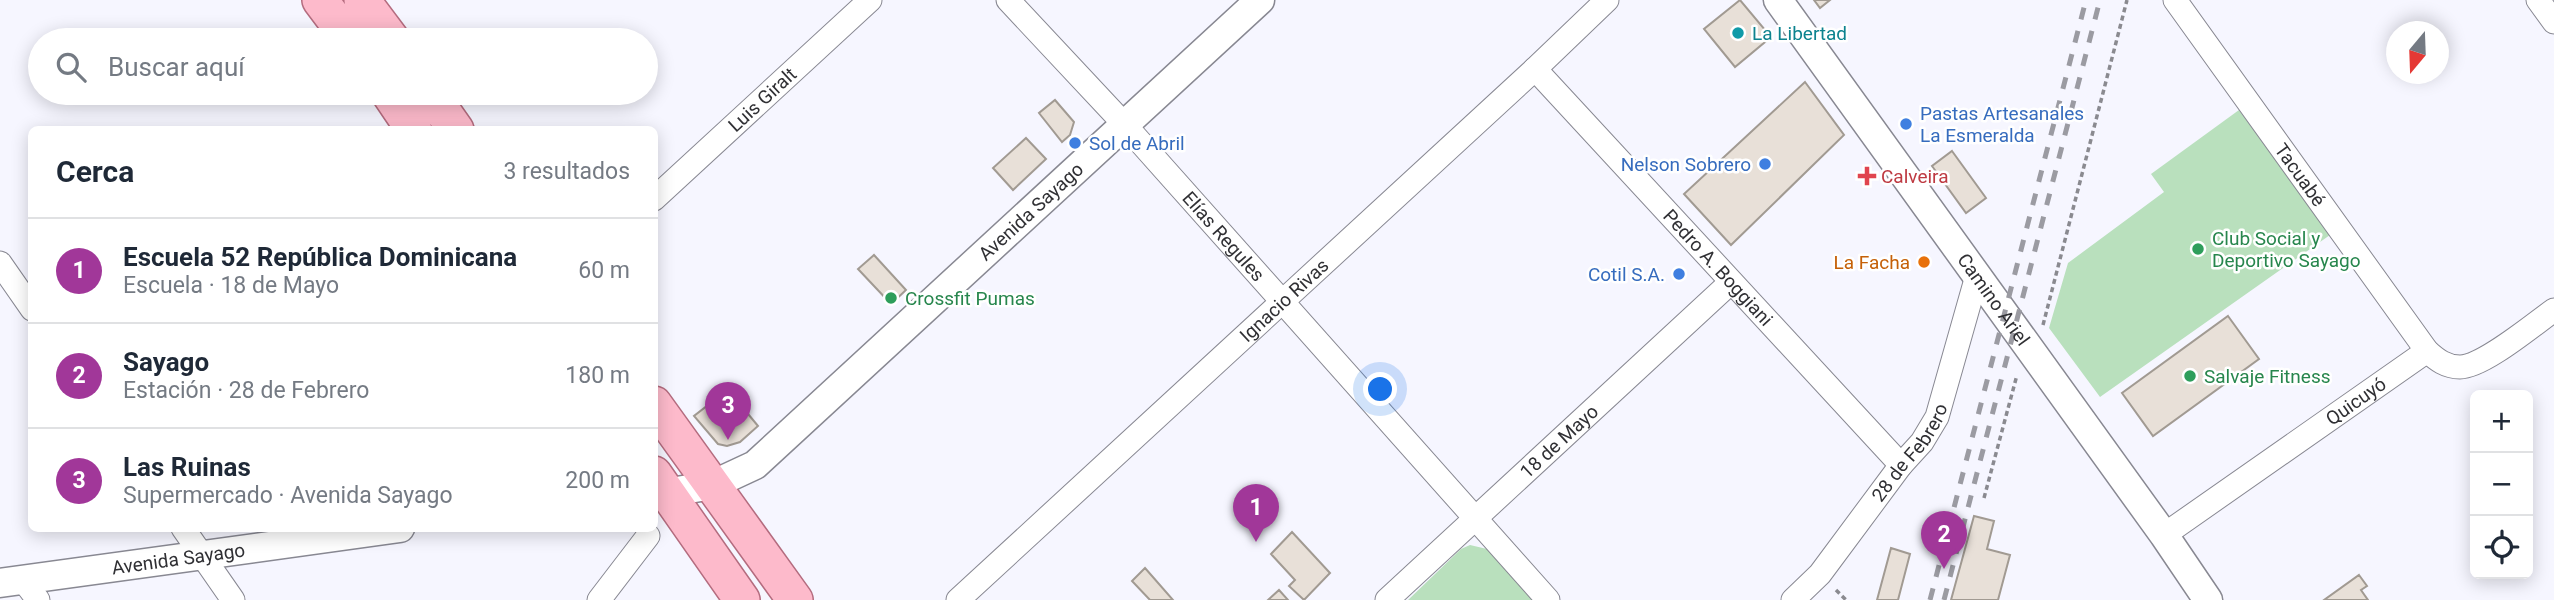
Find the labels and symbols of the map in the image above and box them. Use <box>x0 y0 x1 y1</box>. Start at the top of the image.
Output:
north arrow <box>2386 21 2449 84</box>
place label: La Libertad <box>1752 22 1847 45</box>
marker: La Libertad <box>1730 25 1746 41</box>
street label: Luis Giralt <box>724 63 801 137</box>
place label: Pastas Artesanales La Esmeralda <box>1920 102 2084 147</box>
marker: Pastas Artesanales La Esmeralda <box>1898 116 1914 132</box>
place label: Sol de Abril <box>1089 132 1185 155</box>
marker: Sol de Abril <box>1067 135 1083 151</box>
street label: Tacuabé <box>2270 139 2330 211</box>
place label: Nelson Sobrero <box>1621 153 1751 176</box>
marker: Nelson Sobrero <box>1757 156 1773 172</box>
street label: Avenida Sayago <box>974 158 1088 265</box>
place label: Calveira <box>1881 165 1949 188</box>
marker: Calveira <box>1859 168 1875 184</box>
street label: Elías Regules <box>1178 187 1270 286</box>
street label: Pedro A. Boggiani <box>1658 204 1778 331</box>
place label: Club Social y Deportivo Sayago <box>2212 227 2361 272</box>
marker: Club Social y Deportivo Sayago <box>2190 241 2206 257</box>
street label: Camino Ariel <box>1952 249 2034 350</box>
place label: La Facha <box>1833 251 1910 274</box>
street label: Ignacio Rivas <box>1235 254 1333 347</box>
marker: La Facha <box>1916 254 1932 270</box>
place label: Cotil S.A. <box>1588 263 1665 286</box>
marker: Cotil S.A. <box>1671 266 1687 282</box>
place label: Crossfit Pumas <box>905 287 1035 310</box>
marker: Crossfit Pumas <box>883 290 899 306</box>
place label: Salvaje Fitness <box>2204 365 2331 388</box>
marker: Salvaje Fitness <box>2182 368 2198 384</box>
your location <box>1363 372 1397 406</box>
street label: Quicuyó <box>2321 372 2391 430</box>
pin: 3 <box>705 382 751 440</box>
street label: 18 de Mayo <box>1515 400 1603 483</box>
street label: 28 de Febrero <box>1867 401 1952 506</box>
pin: 1 <box>1233 484 1279 542</box>
pin: 2 <box>1921 511 1967 569</box>
street label: Avenida Sayago <box>110 538 246 580</box>

